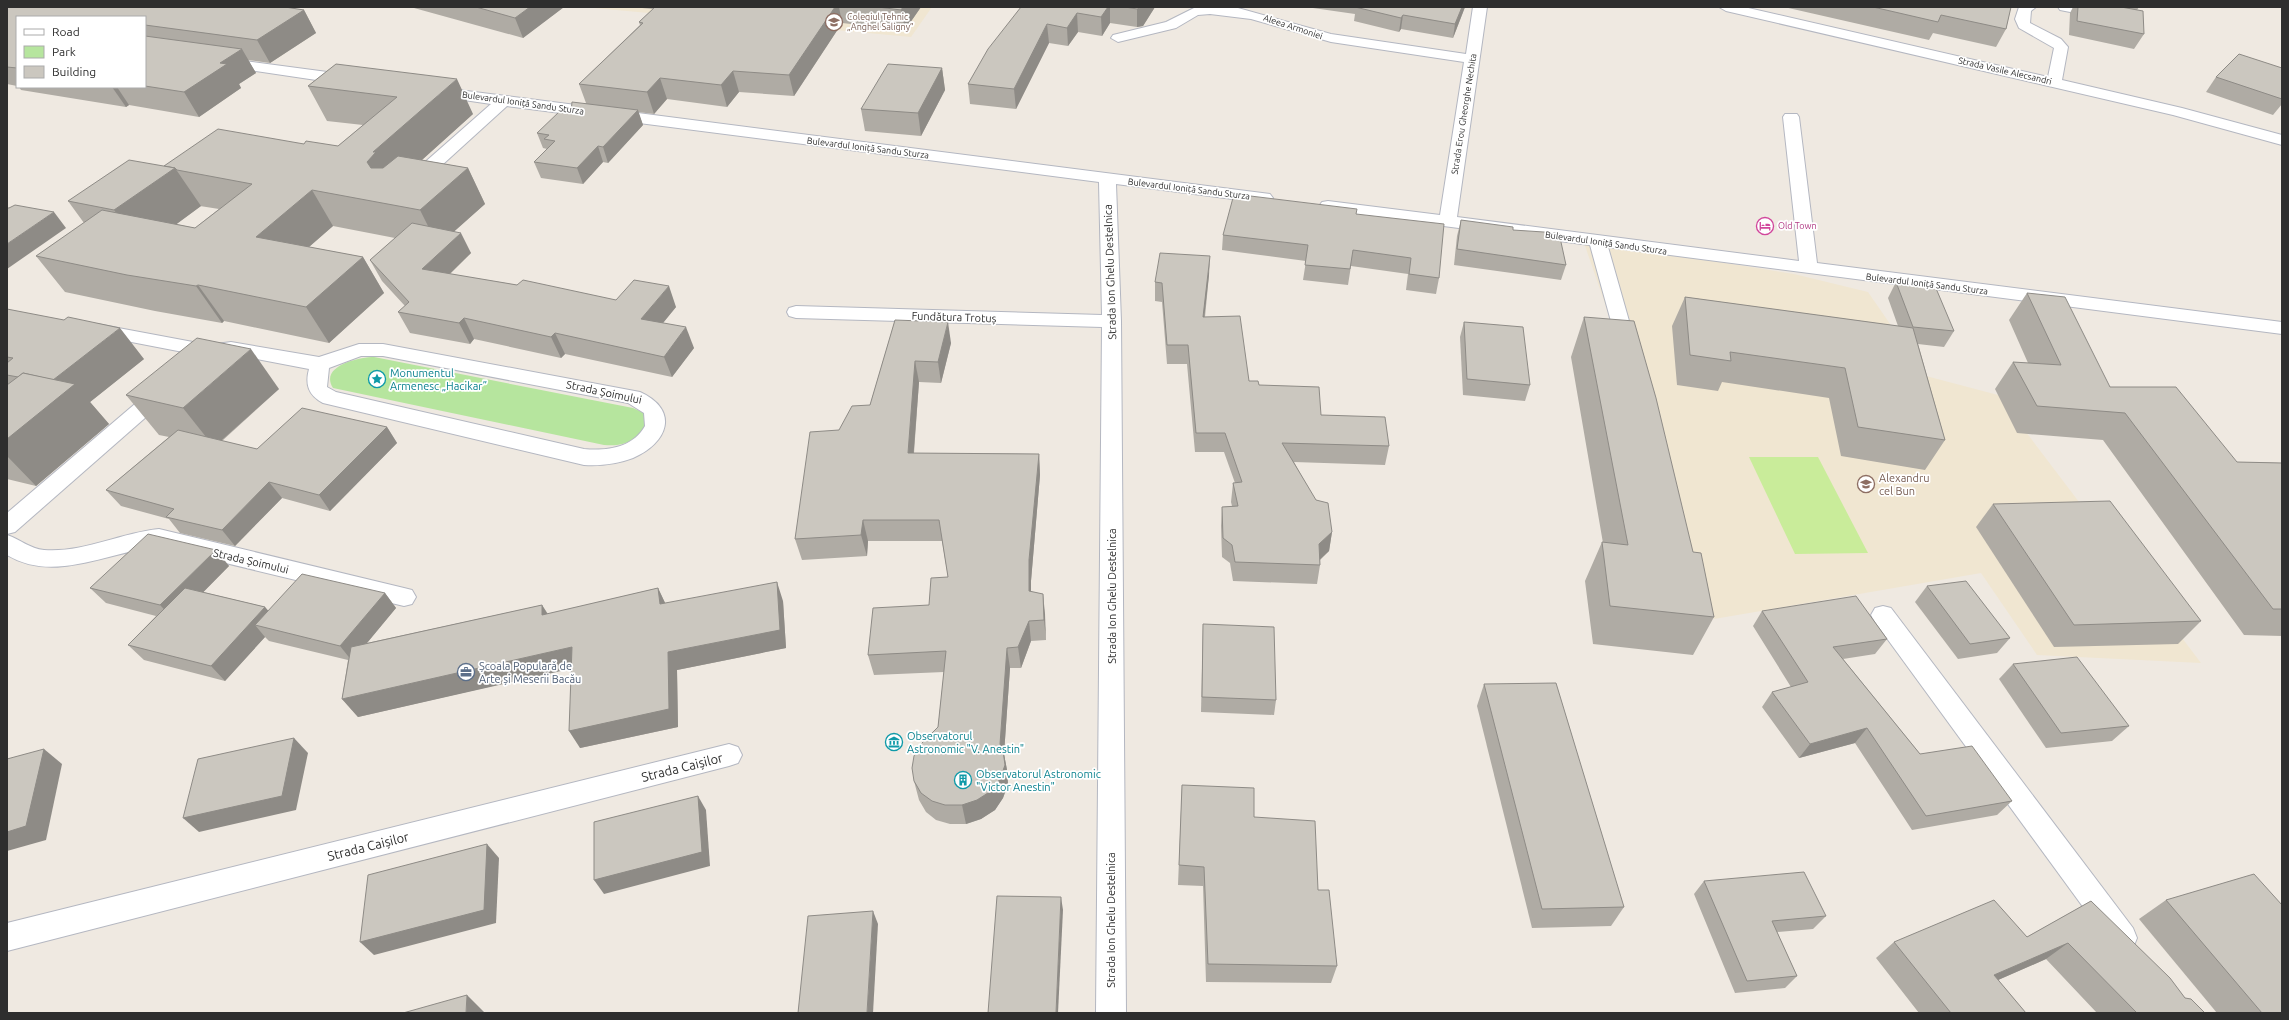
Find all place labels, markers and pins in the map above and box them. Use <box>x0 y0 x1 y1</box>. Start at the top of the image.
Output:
school or university icon: Colegiul Tehnic „Anghel Saligny” <box>824 12 844 32</box>
place label: Colegiul Tehnic „Anghel Saligny” <box>847 12 914 32</box>
hotel icon: Old Town <box>1755 216 1775 236</box>
place label: Old Town <box>1778 221 1817 231</box>
place label: Monumentul Armenesc „Hacikar” <box>390 367 487 392</box>
place icon: Monumentul Armenesc „Hacikar” <box>367 369 387 389</box>
place label: Alexandru cel Bun <box>1879 472 1929 497</box>
school or university icon: Alexandru cel Bun <box>1856 474 1876 494</box>
place label: Școala Populară de Arte și Meserii Bacău <box>479 660 581 685</box>
office icon: Școala Populară de Arte și Meserii Bacău <box>456 662 476 682</box>
place label: Observatorul Astronomic "V. Anestin" <box>907 730 1024 755</box>
museum icon: Observatorul Astronomic "V. Anestin" <box>884 732 904 752</box>
place label: Observatorul Astronomic "Victor Anestin" <box>976 768 1101 793</box>
building icon: Observatorul Astronomic "Victor Anestin" <box>953 770 973 790</box>

